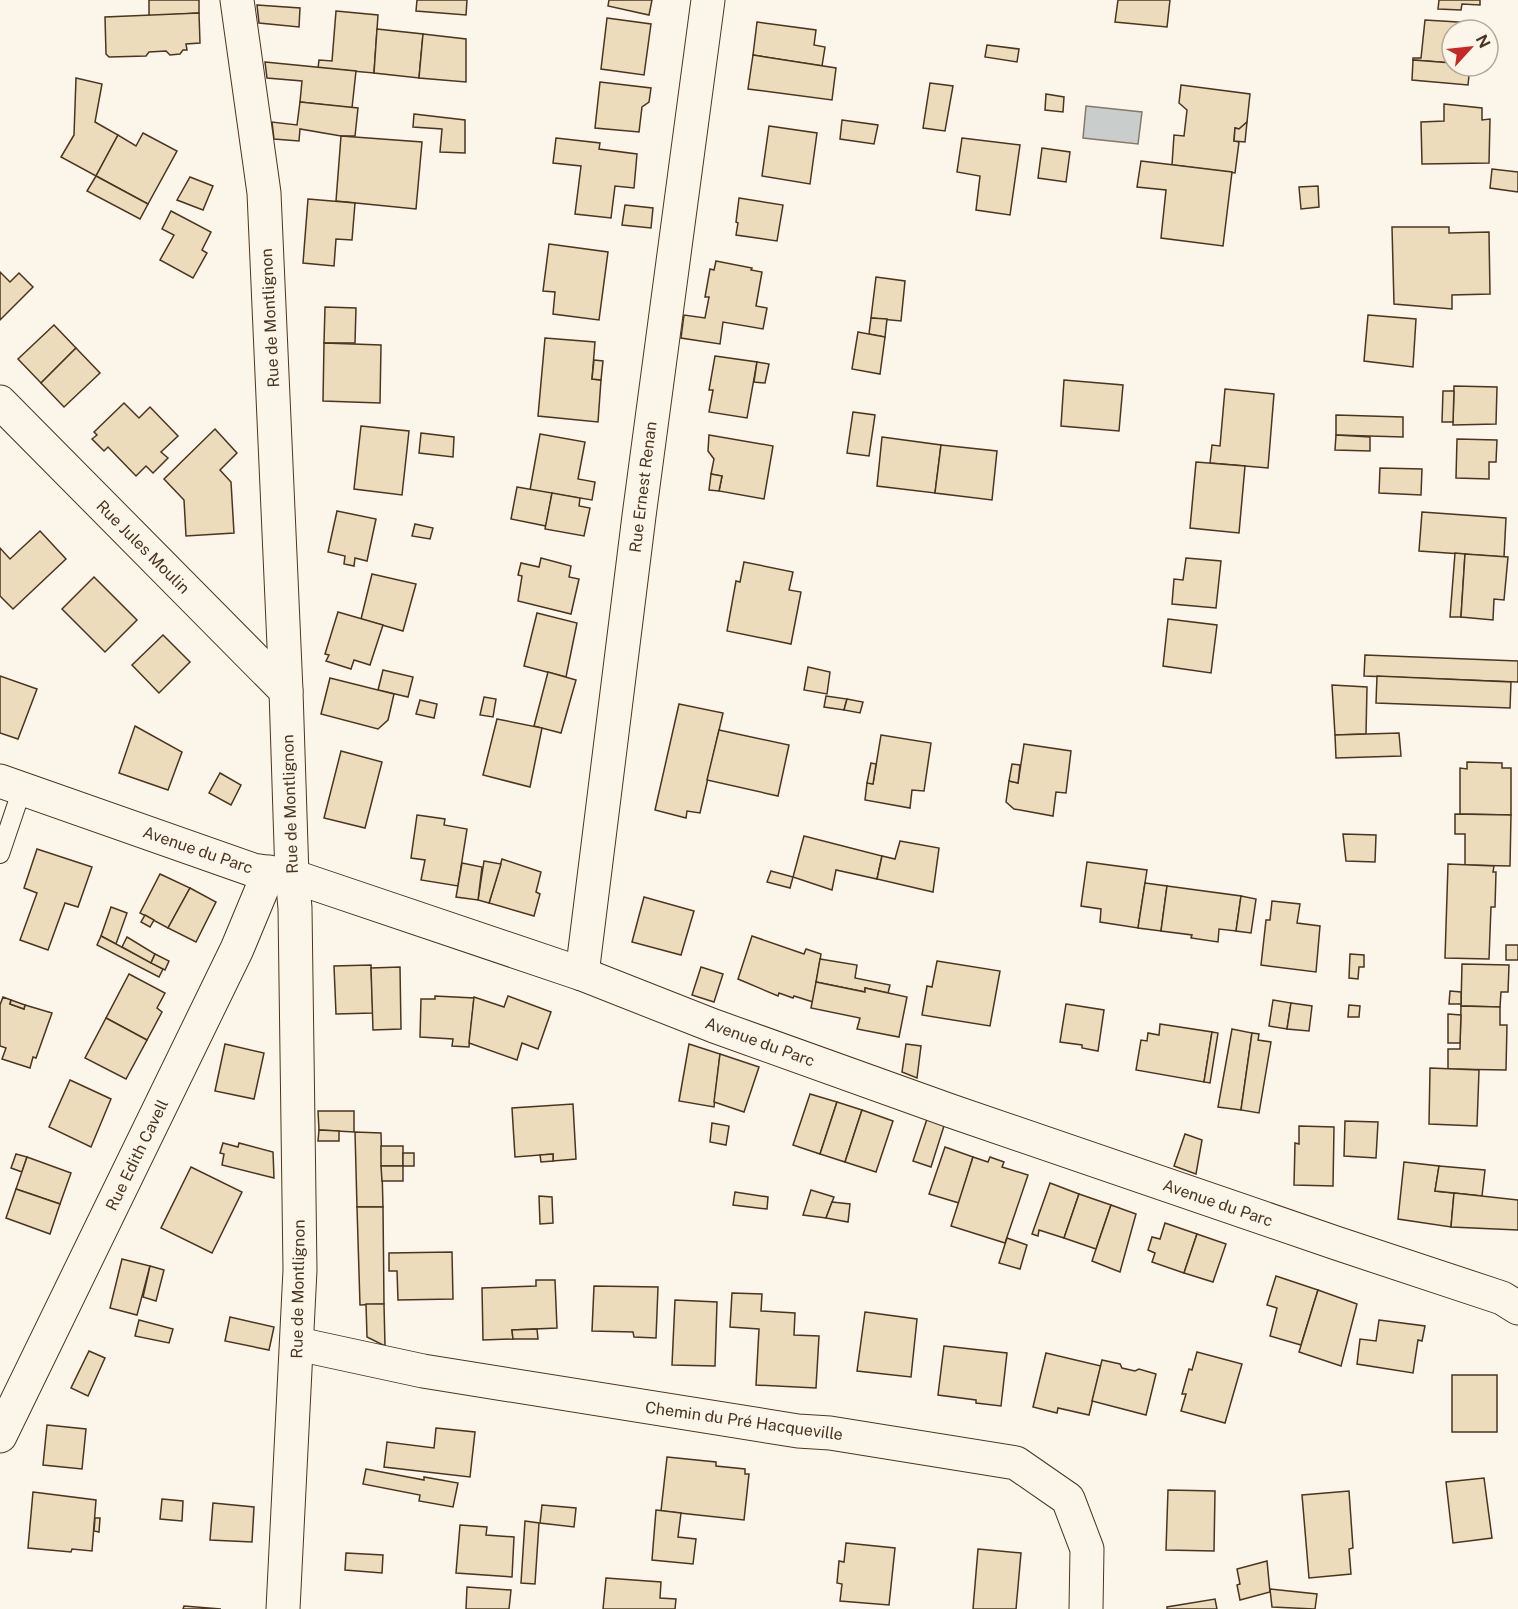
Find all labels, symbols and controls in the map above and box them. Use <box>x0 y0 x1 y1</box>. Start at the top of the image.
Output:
north arrow <box>1440 18 1500 78</box>
text: N <box>1472 32 1494 51</box>
street label: Rue de Montlignon <box>257 248 283 388</box>
street label: Rue Ernest Renan <box>626 420 660 554</box>
street label: Rue Jules Moulin <box>92 496 194 598</box>
street label: Rue de Montlignon <box>278 734 302 874</box>
street label: Avenue du Parc <box>141 822 255 878</box>
street label: Avenue du Parc <box>703 1013 817 1071</box>
street label: Rue Edith Cavell <box>102 1096 172 1214</box>
street label: Avenue du Parc <box>1161 1175 1275 1231</box>
street label: Rue de Montlignon <box>287 1219 309 1359</box>
street label: Chemin du Pré Hacqueville <box>644 1398 844 1444</box>

